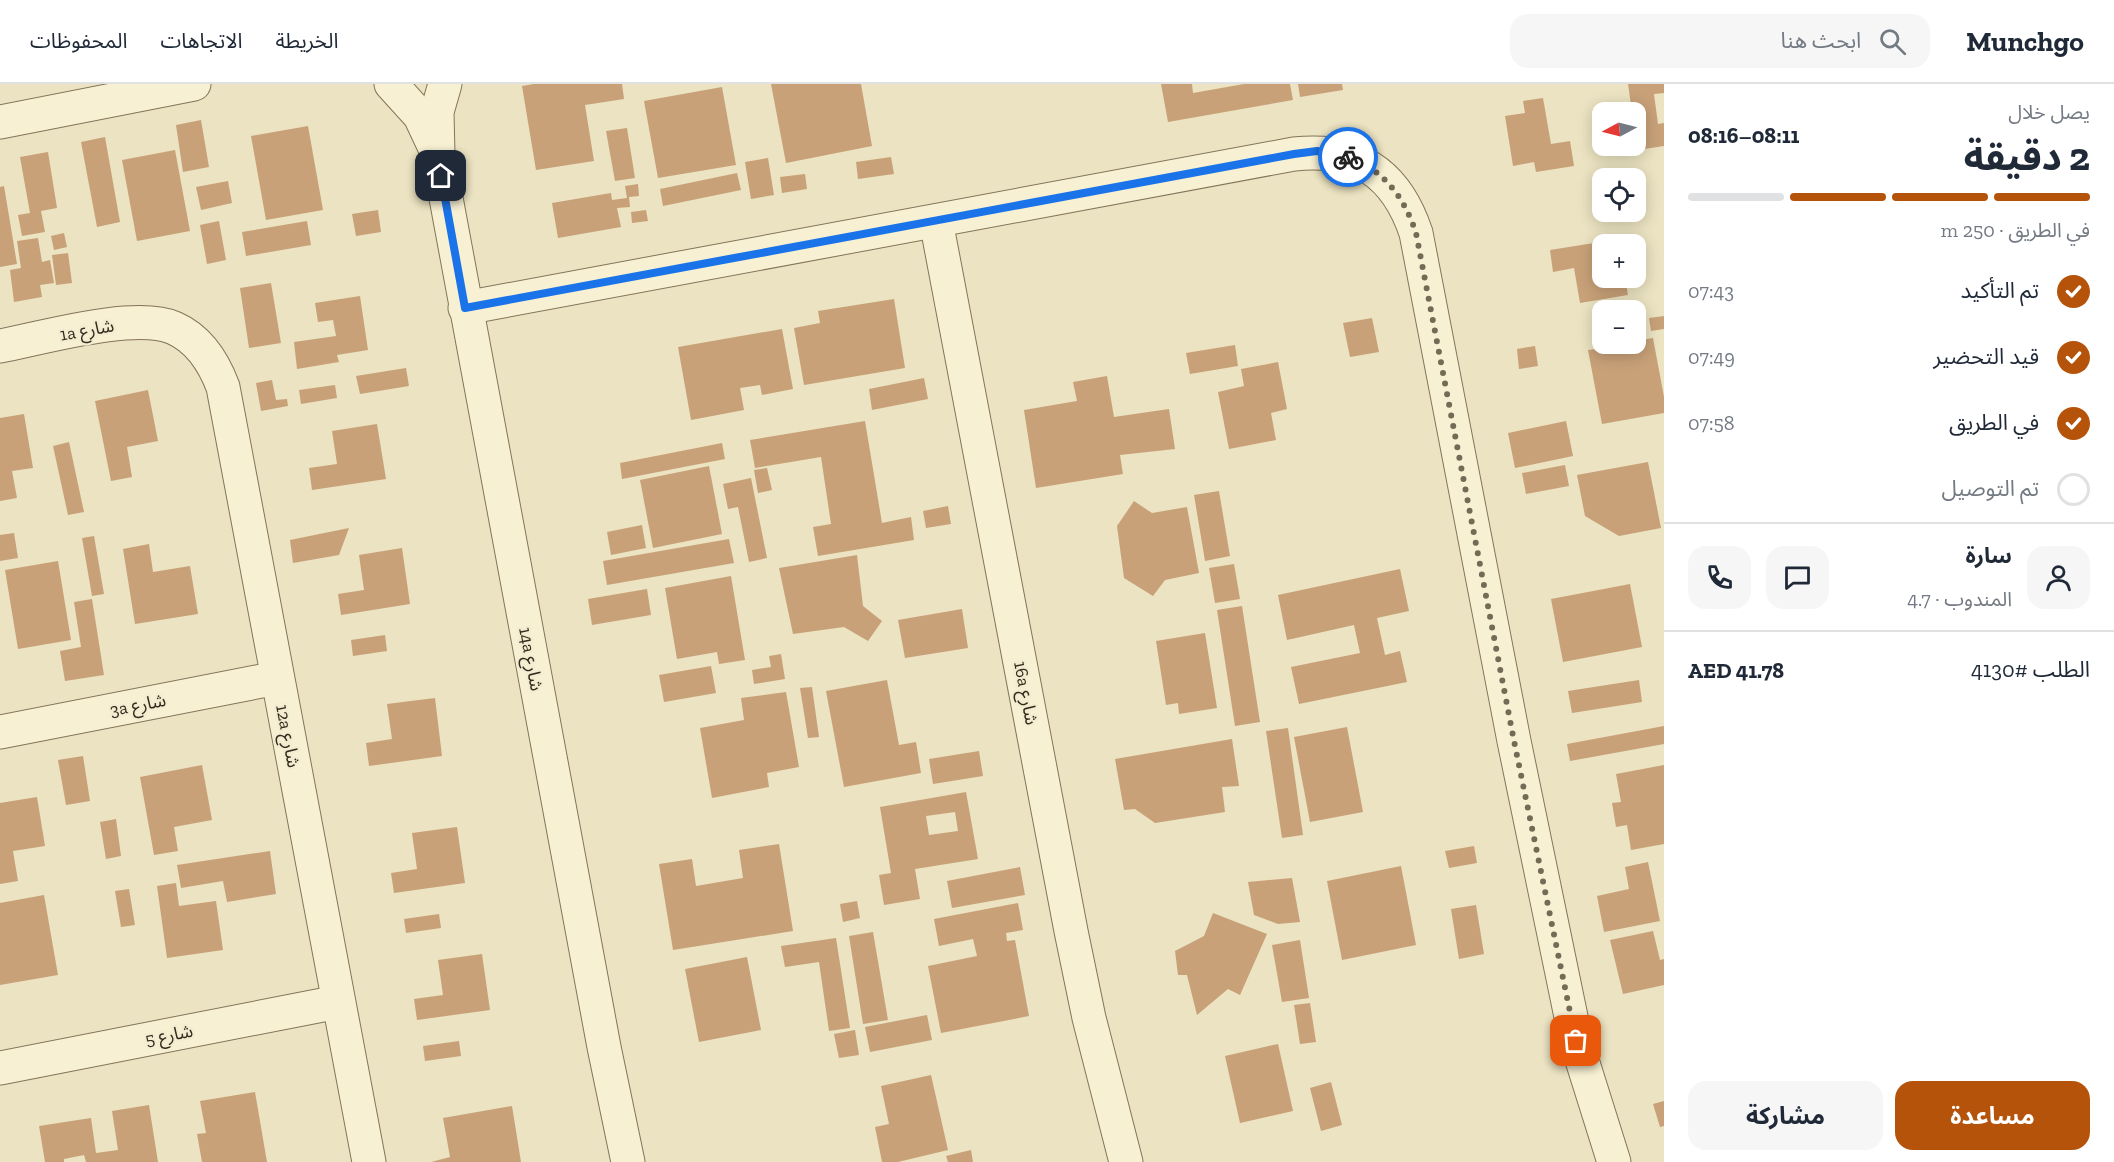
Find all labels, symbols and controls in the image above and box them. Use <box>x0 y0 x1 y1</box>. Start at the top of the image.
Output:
search box <box>1510 14 1930 68</box>
icon: search <box>1876 25 1909 58</box>
text: Munchgo <box>1966 25 2084 58</box>
text: ابحث هنا <box>1781 27 1861 54</box>
text: المحفوظات <box>30 28 127 53</box>
text: الاتجاهات <box>160 28 242 53</box>
text: الخريطة <box>275 28 338 53</box>
text: يصل خلال <box>2008 100 2090 124</box>
north arrow <box>1592 102 1646 156</box>
map controls <box>1592 102 1646 354</box>
text: 08:11–08:16 <box>1688 122 1799 149</box>
courier <box>1318 127 1378 187</box>
text: 2 دقيقة <box>1964 133 2090 180</box>
icon: bike <box>1332 141 1365 174</box>
pin <box>415 150 466 201</box>
icon: home <box>424 159 457 192</box>
button: locate <box>1592 168 1646 222</box>
text: في الطريق · 250 m <box>1941 218 2090 242</box>
button: + <box>1592 234 1646 288</box>
icon: check <box>2057 275 2090 308</box>
text: تم التأكيد <box>1961 277 2039 304</box>
text: 07:43 <box>1688 279 1734 303</box>
button: − <box>1592 300 1646 354</box>
street label: 1a شارع <box>58 314 116 349</box>
icon: check <box>2057 341 2090 374</box>
text: قيد التحضير <box>1933 343 2039 370</box>
text: 07:49 <box>1688 345 1735 369</box>
icon: check <box>2057 407 2090 440</box>
text: في الطريق <box>1949 409 2039 436</box>
text: 07:58 <box>1688 411 1734 435</box>
text: تم التوصيل <box>1941 475 2039 502</box>
text: سارة <box>1966 542 2012 569</box>
button: phone <box>1688 546 1751 609</box>
button: chat <box>1766 546 1829 609</box>
button: person <box>2027 546 2090 609</box>
text: المندوب · 4.7 <box>1907 587 2012 611</box>
street label: 14a شارع <box>511 625 548 693</box>
text: الطلب #4130 <box>1971 656 2090 683</box>
text: AED 41.78 <box>1688 657 1784 684</box>
street label: 16a شارع <box>1006 659 1043 727</box>
street label: 3a شارع <box>108 689 168 724</box>
street label: 12a شارع <box>268 702 305 770</box>
pin <box>1550 1015 1601 1066</box>
street label: شارع 5 <box>143 1020 195 1053</box>
icon: bag <box>1559 1024 1592 1057</box>
button: مشاركة <box>1688 1081 1883 1150</box>
button: مساعدة <box>1895 1081 2090 1150</box>

